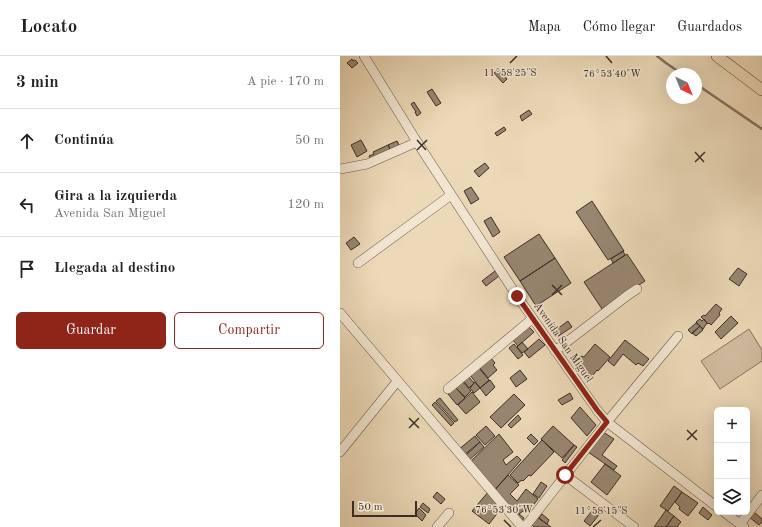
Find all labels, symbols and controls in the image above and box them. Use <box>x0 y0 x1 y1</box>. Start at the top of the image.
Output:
text: Locato <box>20 18 77 37</box>
text: Mapa <box>528 20 561 34</box>
text: Cómo llegar <box>583 20 655 34</box>
text: Guardados <box>677 20 742 34</box>
text: 11°58'25"S <box>483 68 537 78</box>
north arrow <box>666 68 702 104</box>
text: 76°53'40"W <box>583 69 641 79</box>
text: 3 min <box>16 74 59 91</box>
text: A pie · 170 m <box>247 75 324 88</box>
icon: ahead <box>16 130 38 152</box>
text: Continúa <box>54 133 114 148</box>
text: 50 m <box>295 134 324 147</box>
text: Gira a la izquierda <box>54 189 177 204</box>
icon: left <box>16 194 38 216</box>
text: 120 m <box>287 198 324 211</box>
text: Avenida San Miguel <box>54 207 166 220</box>
icon: arrive <box>16 258 38 280</box>
text: Llegada al destino <box>54 261 175 276</box>
route end <box>508 287 526 305</box>
street label: Avenida San Miguel <box>531 301 594 385</box>
button: Guardar <box>16 312 166 349</box>
button: Compartir <box>174 312 324 349</box>
map controls <box>714 407 750 515</box>
button: + <box>714 407 750 443</box>
button: − <box>714 443 750 479</box>
route start <box>556 466 574 484</box>
button: layers <box>714 479 750 515</box>
scale bar <box>352 499 417 518</box>
text: 50 m <box>358 502 383 513</box>
text: 76°53'30"W <box>475 505 533 515</box>
text: 11°58'15"S <box>574 506 628 516</box>

